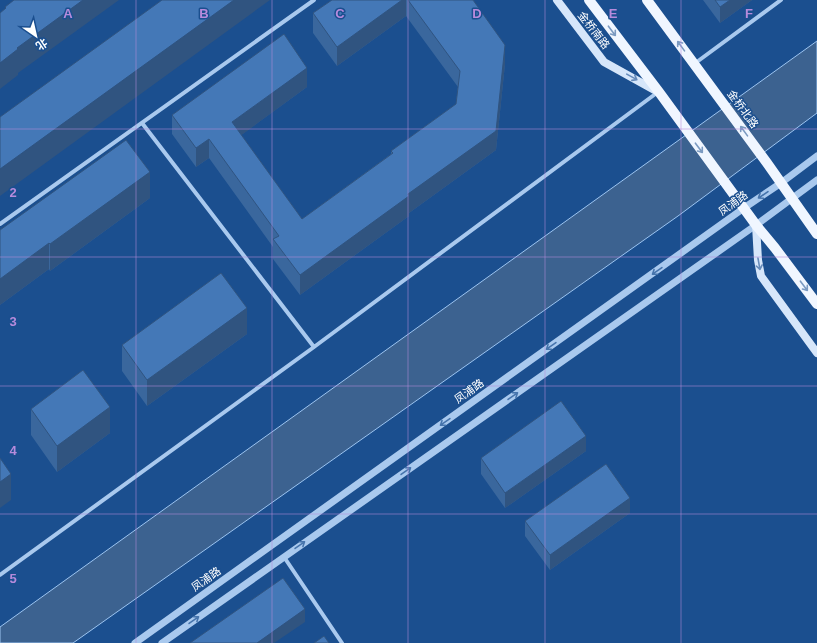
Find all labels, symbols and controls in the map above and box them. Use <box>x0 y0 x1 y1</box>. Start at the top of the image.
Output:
text: A <box>63 6 73 21</box>
text: B <box>199 6 209 21</box>
text: C <box>335 6 345 21</box>
text: D <box>472 6 482 21</box>
text: E <box>609 6 618 21</box>
text: F <box>745 6 753 21</box>
street label: 金桥南路 <box>576 9 612 51</box>
north arrow <box>16 16 56 56</box>
one-way arrow <box>608 26 617 37</box>
text: 北 <box>34 36 50 52</box>
one-way arrow <box>677 41 685 52</box>
one-way arrow <box>625 73 637 81</box>
street label: 金桥北路 <box>725 88 761 130</box>
one-way arrow <box>740 126 748 137</box>
one-way arrow <box>695 142 703 153</box>
text: 2 <box>9 185 17 200</box>
street label: 凤浦路 <box>716 188 750 218</box>
one-way arrow <box>757 191 768 200</box>
one-way arrow <box>755 257 763 270</box>
one-way arrow <box>651 267 662 275</box>
one-way arrow <box>799 280 808 291</box>
text: 3 <box>9 314 17 329</box>
one-way arrow <box>546 342 557 350</box>
street label: 凤浦路 <box>452 377 486 405</box>
one-way arrow <box>507 392 518 400</box>
one-way arrow <box>440 418 451 426</box>
text: 4 <box>9 443 17 458</box>
one-way arrow <box>401 467 412 475</box>
one-way arrow <box>294 541 305 549</box>
street label: 凤浦路 <box>189 565 223 593</box>
text: 5 <box>9 571 17 586</box>
one-way arrow <box>188 616 199 625</box>

